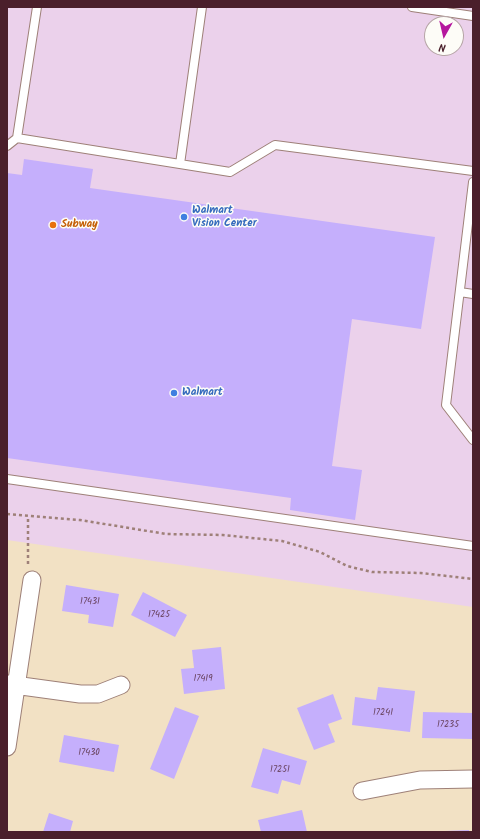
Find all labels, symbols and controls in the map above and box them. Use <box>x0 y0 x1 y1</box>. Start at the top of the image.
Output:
north arrow <box>424 16 464 56</box>
text: N <box>438 37 447 56</box>
place label: Walmart Vision Center <box>192 204 257 230</box>
marker: Walmart Vision Center <box>179 212 189 222</box>
place label: Subway <box>61 218 98 232</box>
marker: Subway <box>48 220 58 230</box>
place label: Walmart <box>182 386 223 400</box>
marker: Walmart <box>169 388 179 398</box>
house number: 17431 <box>80 597 100 607</box>
house number: 17425 <box>148 610 170 620</box>
house number: 17419 <box>193 674 213 684</box>
house number: 17241 <box>373 708 393 718</box>
house number: 17235 <box>437 720 459 730</box>
house number: 17430 <box>78 748 100 758</box>
house number: 17251 <box>270 765 290 775</box>

